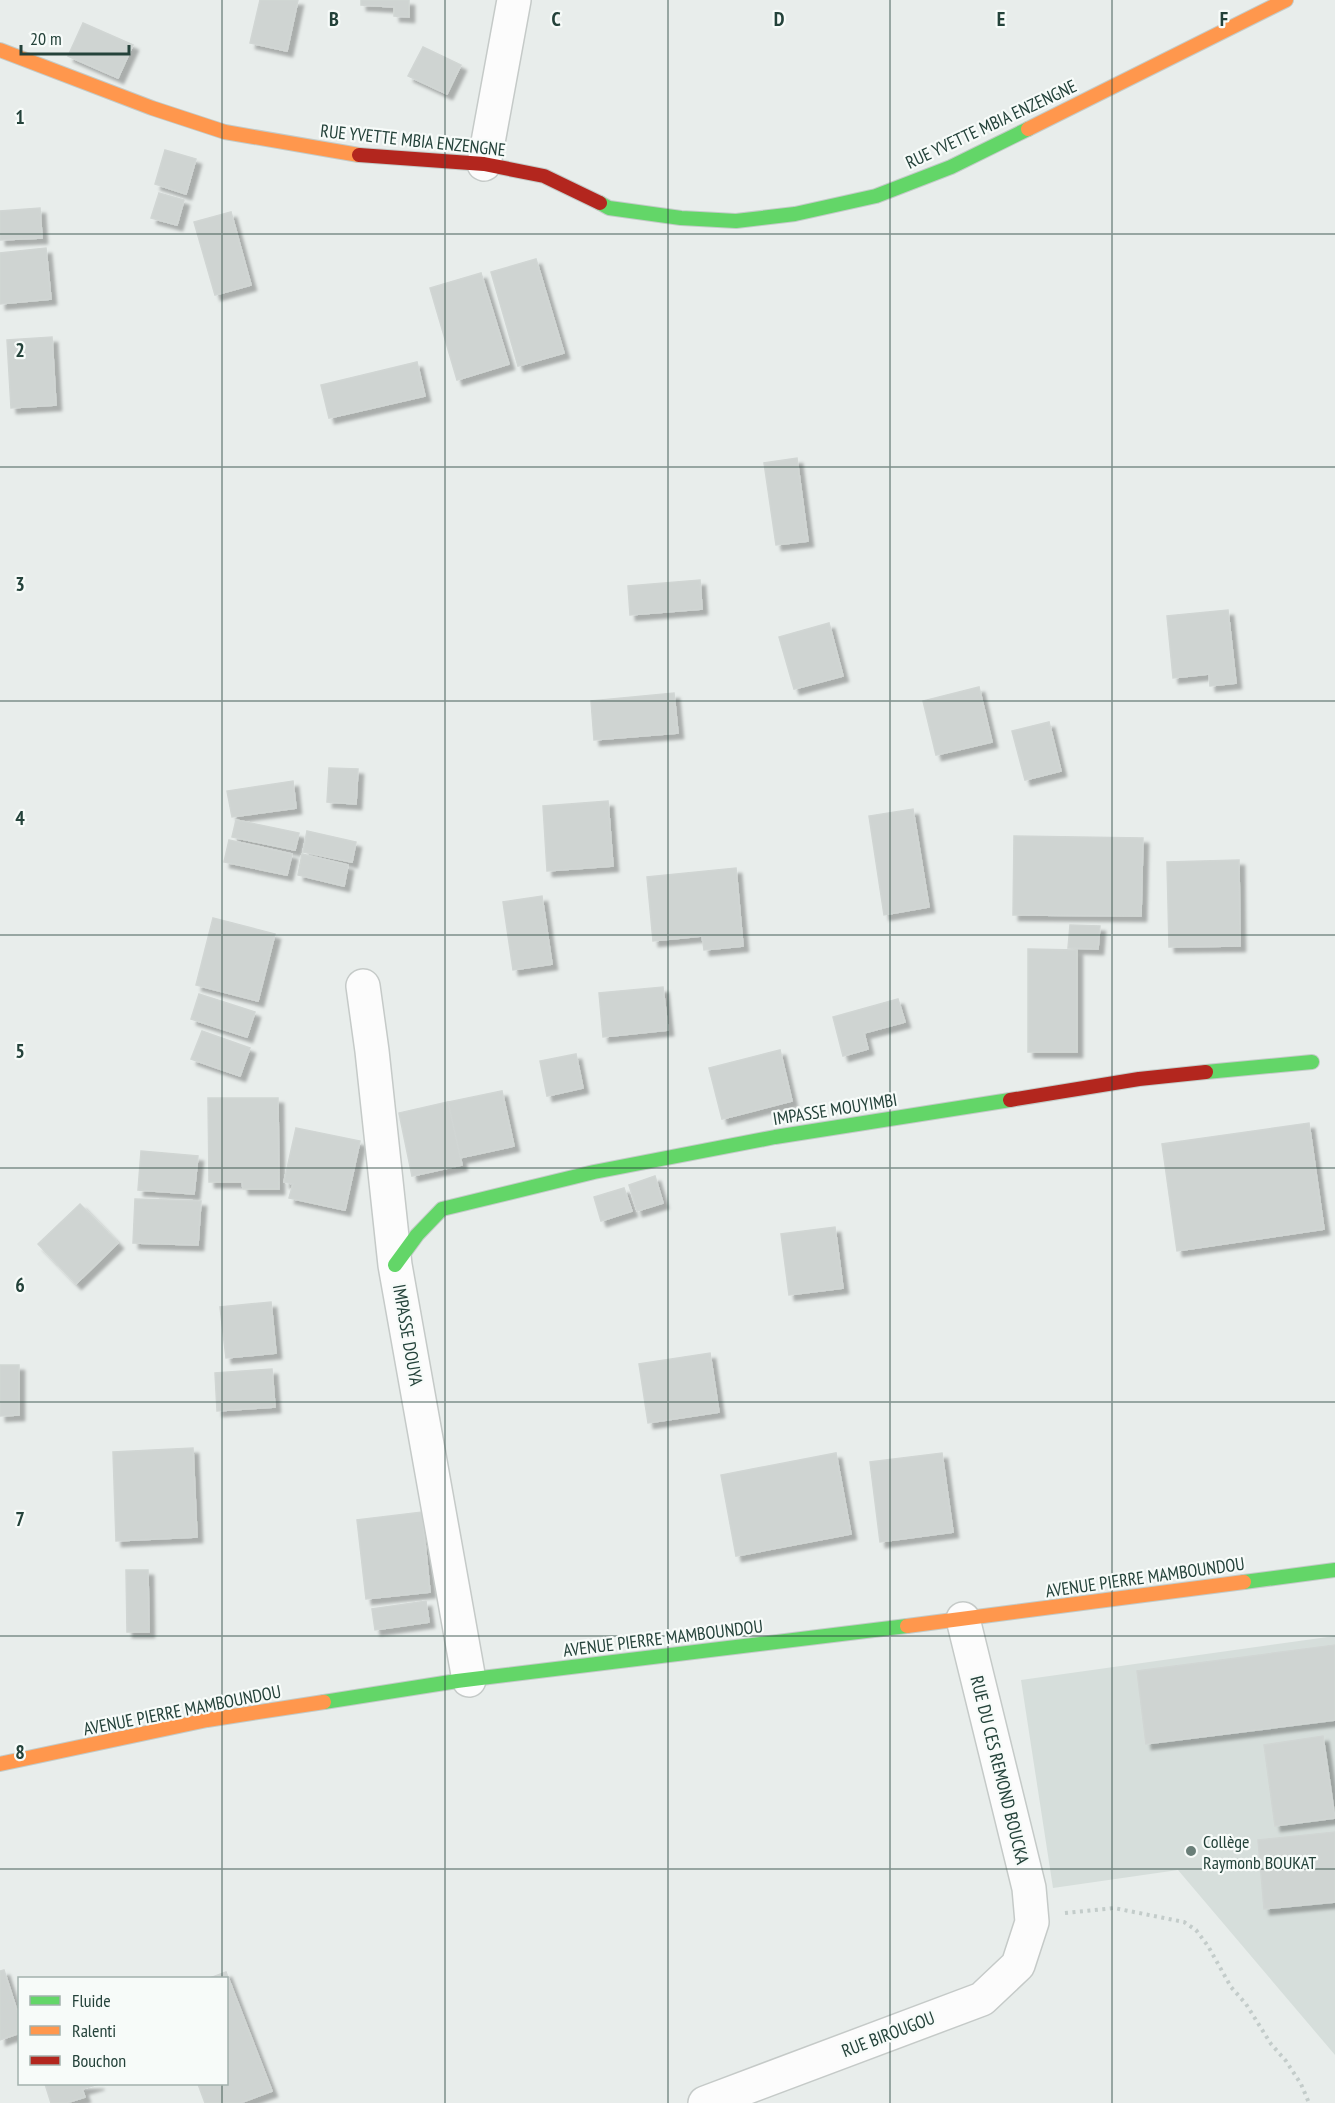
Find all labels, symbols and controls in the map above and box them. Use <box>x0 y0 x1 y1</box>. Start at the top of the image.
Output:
text: B <box>329 6 339 32</box>
text: C <box>551 6 561 32</box>
text: D <box>774 6 785 32</box>
text: E <box>997 6 1005 32</box>
text: F <box>1220 6 1228 32</box>
scale bar <box>21 18 129 56</box>
text: 20 m <box>30 27 62 50</box>
street label: RUE YVETTE MBIA ENZENGNE <box>902 74 1080 174</box>
text: 1 <box>15 104 25 130</box>
street label: RUE YVETTE MBIA ENZENGNE <box>319 119 507 161</box>
text: 2 <box>15 337 25 363</box>
text: 3 <box>15 571 25 597</box>
text: 4 <box>15 805 25 831</box>
text: 5 <box>15 1038 25 1064</box>
street label: IMPASSE MOUYIMBI <box>771 1088 899 1130</box>
text: 6 <box>15 1272 25 1298</box>
street label: IMPASSE DOUYA <box>388 1282 428 1388</box>
text: 7 <box>15 1506 25 1532</box>
street label: AVENUE PIERRE MAMBOUNDOU <box>1044 1552 1246 1602</box>
street label: AVENUE PIERRE MAMBOUNDOU <box>562 1614 764 1662</box>
street label: RUE DU CES REMOND BOUCKA <box>965 1673 1035 1867</box>
street label: AVENUE PIERRE MAMBOUNDOU <box>81 1680 283 1740</box>
text: 8 <box>15 1739 25 1765</box>
place label: Collège Raymonb BOUKAT <box>1203 1830 1316 1874</box>
marker: Collège Raymonb BOUKAT <box>1184 1844 1198 1858</box>
legend <box>18 1977 228 2085</box>
text: Fluide <box>72 1989 111 2012</box>
street label: RUE BIROUGOU <box>838 2006 938 2062</box>
text: Ralenti <box>72 2019 116 2042</box>
text: Bouchon <box>72 2049 126 2072</box>

